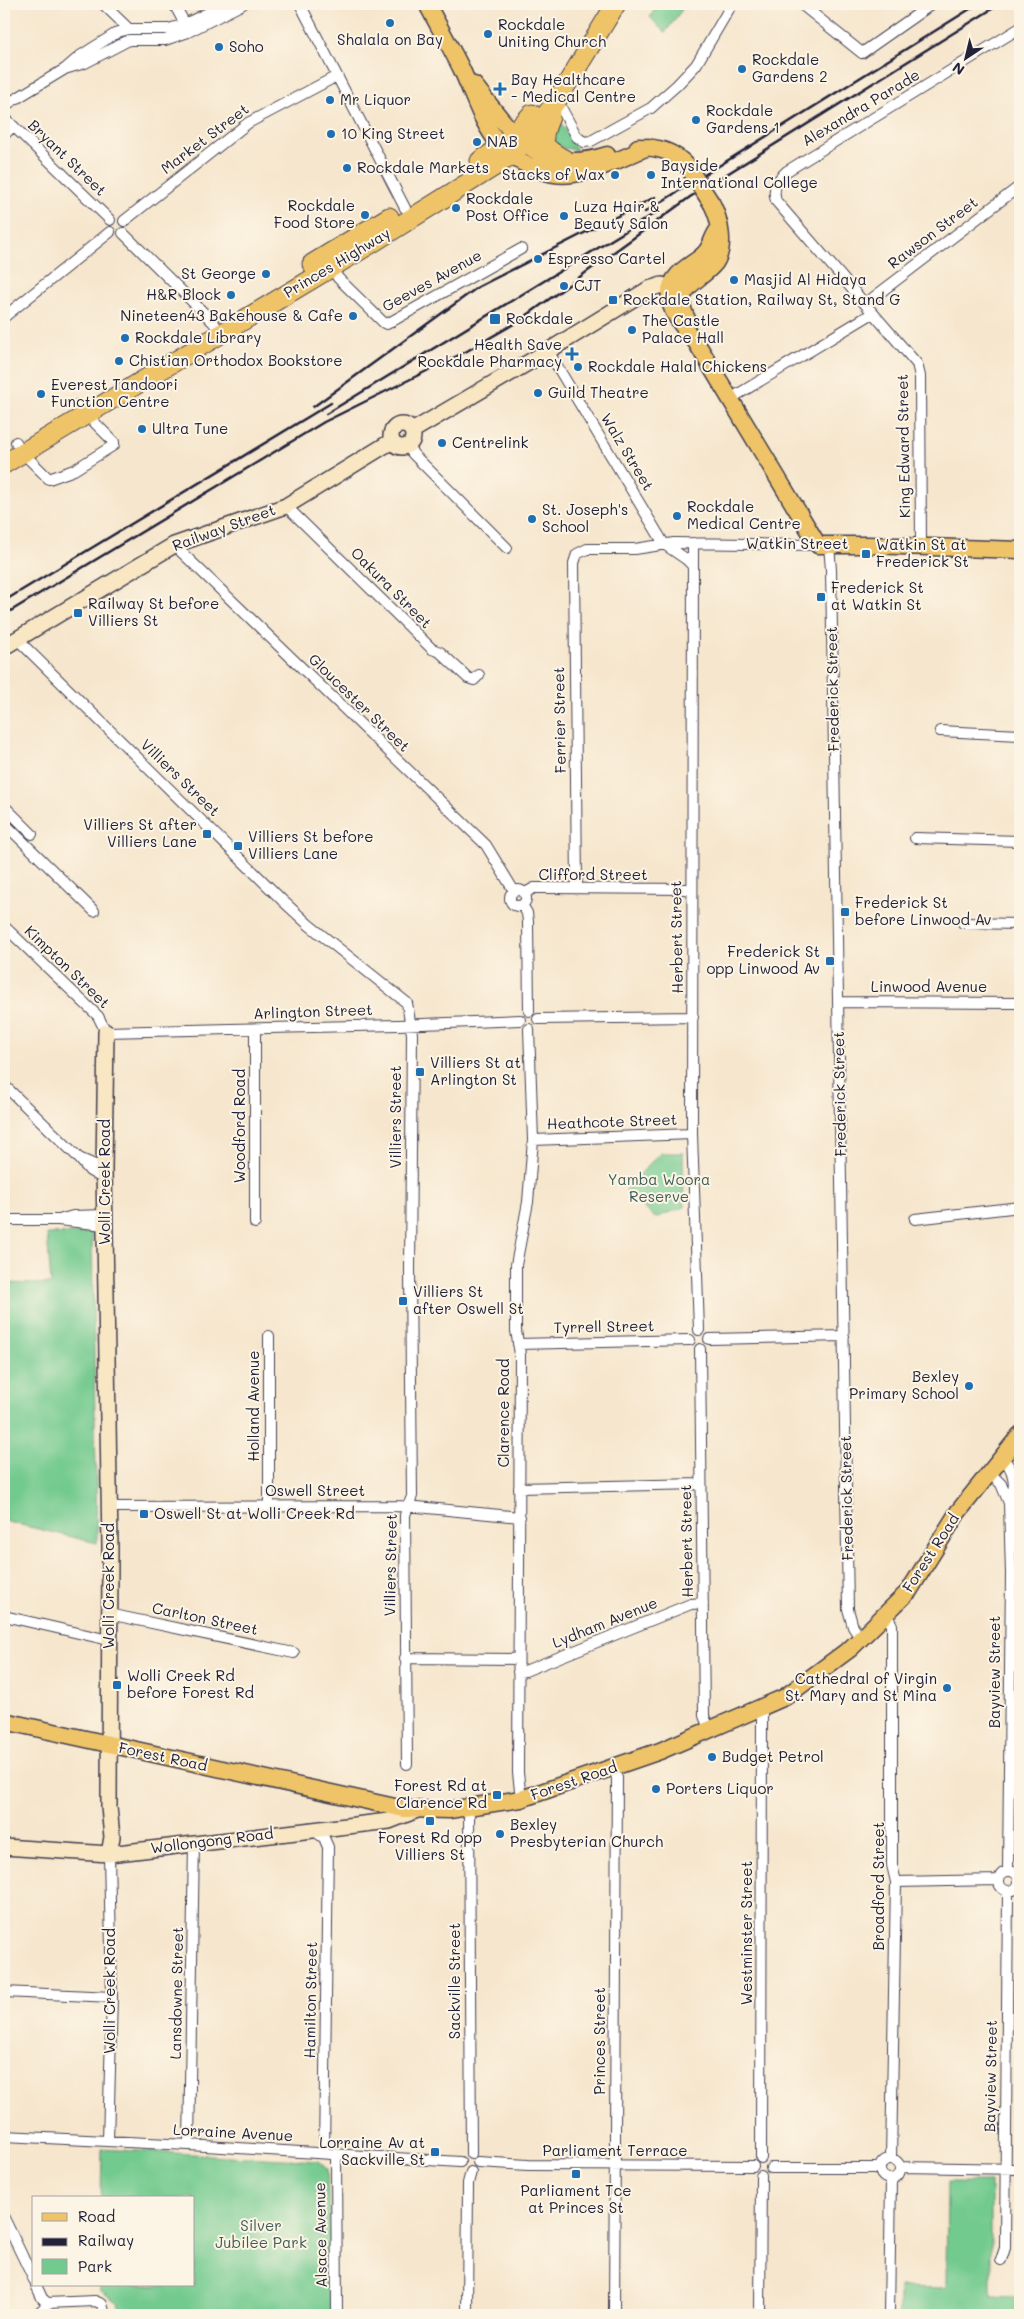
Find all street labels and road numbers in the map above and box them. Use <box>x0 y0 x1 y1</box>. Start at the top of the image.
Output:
street label: Alexandra Parade <box>798 64 923 150</box>
street label: Market Street <box>156 99 252 178</box>
street label: Bryant Street <box>24 115 111 200</box>
street label: Rawson Street <box>883 192 981 273</box>
street label: Princes Highway <box>279 222 394 302</box>
street label: Geeves Avenue <box>378 244 485 316</box>
street label: King Edward Street <box>892 374 914 518</box>
street label: Walz Street <box>597 409 659 494</box>
street label: Railway Street <box>169 499 278 555</box>
street label: Watkin Street <box>746 533 848 553</box>
street label: Oakura Street <box>347 542 437 632</box>
street label: Frederick Street <box>821 626 843 752</box>
street label: Gloucester Street <box>305 649 415 756</box>
street label: Ferrier Street <box>548 667 570 774</box>
street label: Villiers Street <box>137 734 225 820</box>
street label: Clifford Street <box>538 864 648 884</box>
street label: Herbert Street <box>665 880 687 994</box>
street label: Kimpton Street <box>21 920 115 1012</box>
street label: Linwood Avenue <box>871 976 987 996</box>
street label: Arlington Street <box>253 999 373 1023</box>
street label: Frederick Street <box>828 1031 850 1157</box>
street label: Villiers Street <box>385 1065 405 1169</box>
street label: Woodford Road <box>229 1069 249 1183</box>
street label: Heathcote Street <box>546 1109 678 1133</box>
street label: Wolli Creek Road <box>94 1119 114 1245</box>
street label: Tyrrell Street <box>554 1315 654 1337</box>
street label: Holland Avenue <box>243 1351 263 1462</box>
street label: Clarence Road <box>493 1358 513 1468</box>
street label: Frederick Street <box>835 1435 857 1561</box>
street label: Oswell Street <box>265 1480 365 1500</box>
street label: Herbert Street <box>675 1484 697 1598</box>
street label: Forest Road <box>897 1509 963 1596</box>
street label: Villiers Street <box>379 1513 401 1617</box>
street label: Wolli Creek Road <box>98 1523 118 1649</box>
street label: Lydham Avenue <box>549 1592 660 1652</box>
street label: Carlton Street <box>150 1597 260 1639</box>
street label: Bayview Street <box>984 1616 1004 1728</box>
street label: Forest Road <box>117 1737 209 1775</box>
street label: Forest Road <box>528 1756 620 1804</box>
street label: Broadford Street <box>868 1822 888 1950</box>
street label: Wollongong Road <box>149 1823 274 1857</box>
street label: Westminster Street <box>736 1861 756 2005</box>
street label: Sackville Street <box>444 1923 464 2039</box>
street label: Lansdowne Street <box>165 1926 187 2060</box>
street label: Wolli Creek Road <box>99 1928 119 2054</box>
street label: Hamilton Street <box>299 1941 321 2058</box>
street label: Princes Street <box>589 1987 609 2095</box>
street label: Bayview Street <box>979 2020 1001 2132</box>
street label: Lorraine Avenue <box>173 2119 294 2145</box>
street label: Parliament Terrace <box>543 2140 687 2160</box>
street label: Alsace Avenue <box>309 2182 331 2288</box>

